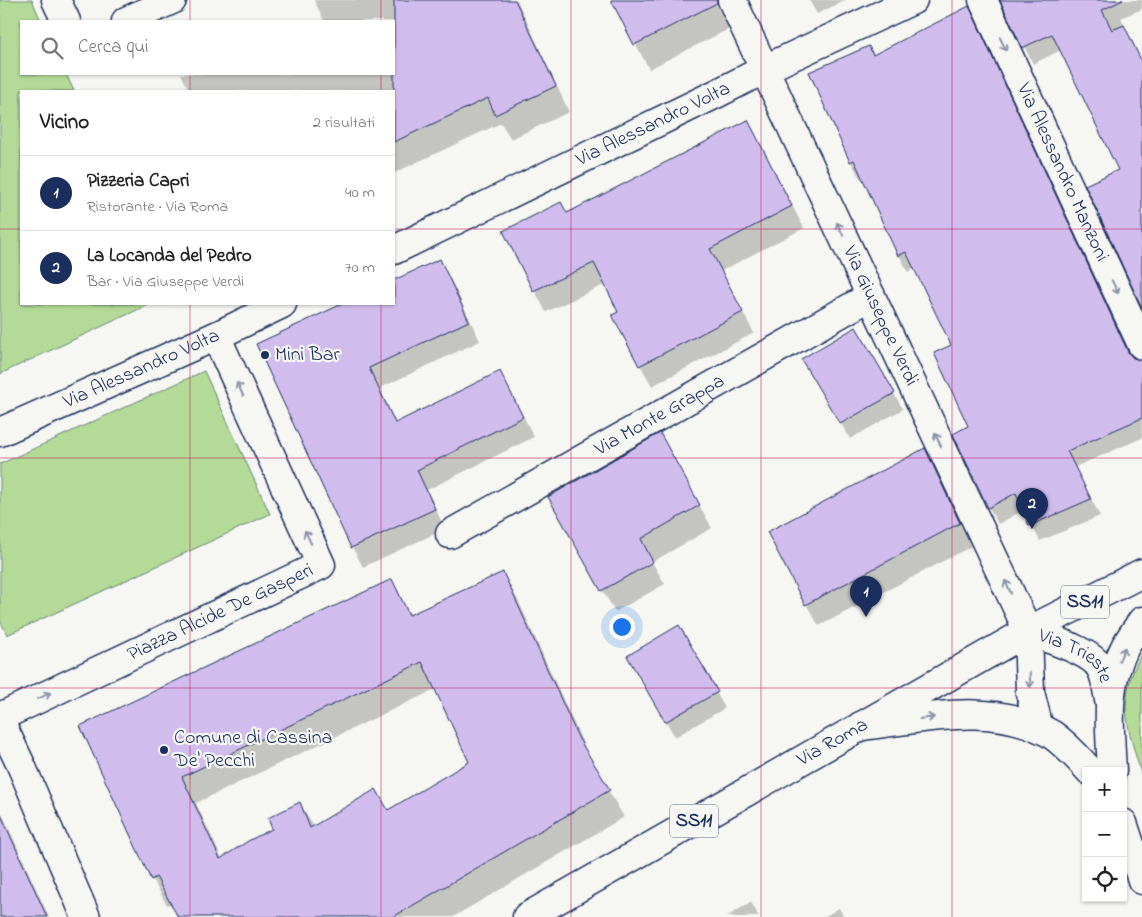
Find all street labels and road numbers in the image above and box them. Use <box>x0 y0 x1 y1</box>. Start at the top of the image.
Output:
street label: Via Alessandro Volta <box>570 75 736 175</box>
street label: Via Alessandro Manzoni <box>1008 78 1116 267</box>
street label: Via Giuseppe Verdi <box>834 240 926 391</box>
street label: Via Alessandro Volta <box>58 322 225 417</box>
street label: Via Monte Grappa <box>589 367 730 464</box>
street label: Piazza Alcide De Gasperi <box>123 556 318 669</box>
road number: SS11 <box>1061 586 1109 618</box>
street label: Via Trieste <box>1033 621 1120 686</box>
street label: Via Roma <box>791 711 874 775</box>
road number: SS11 <box>670 804 718 838</box>

